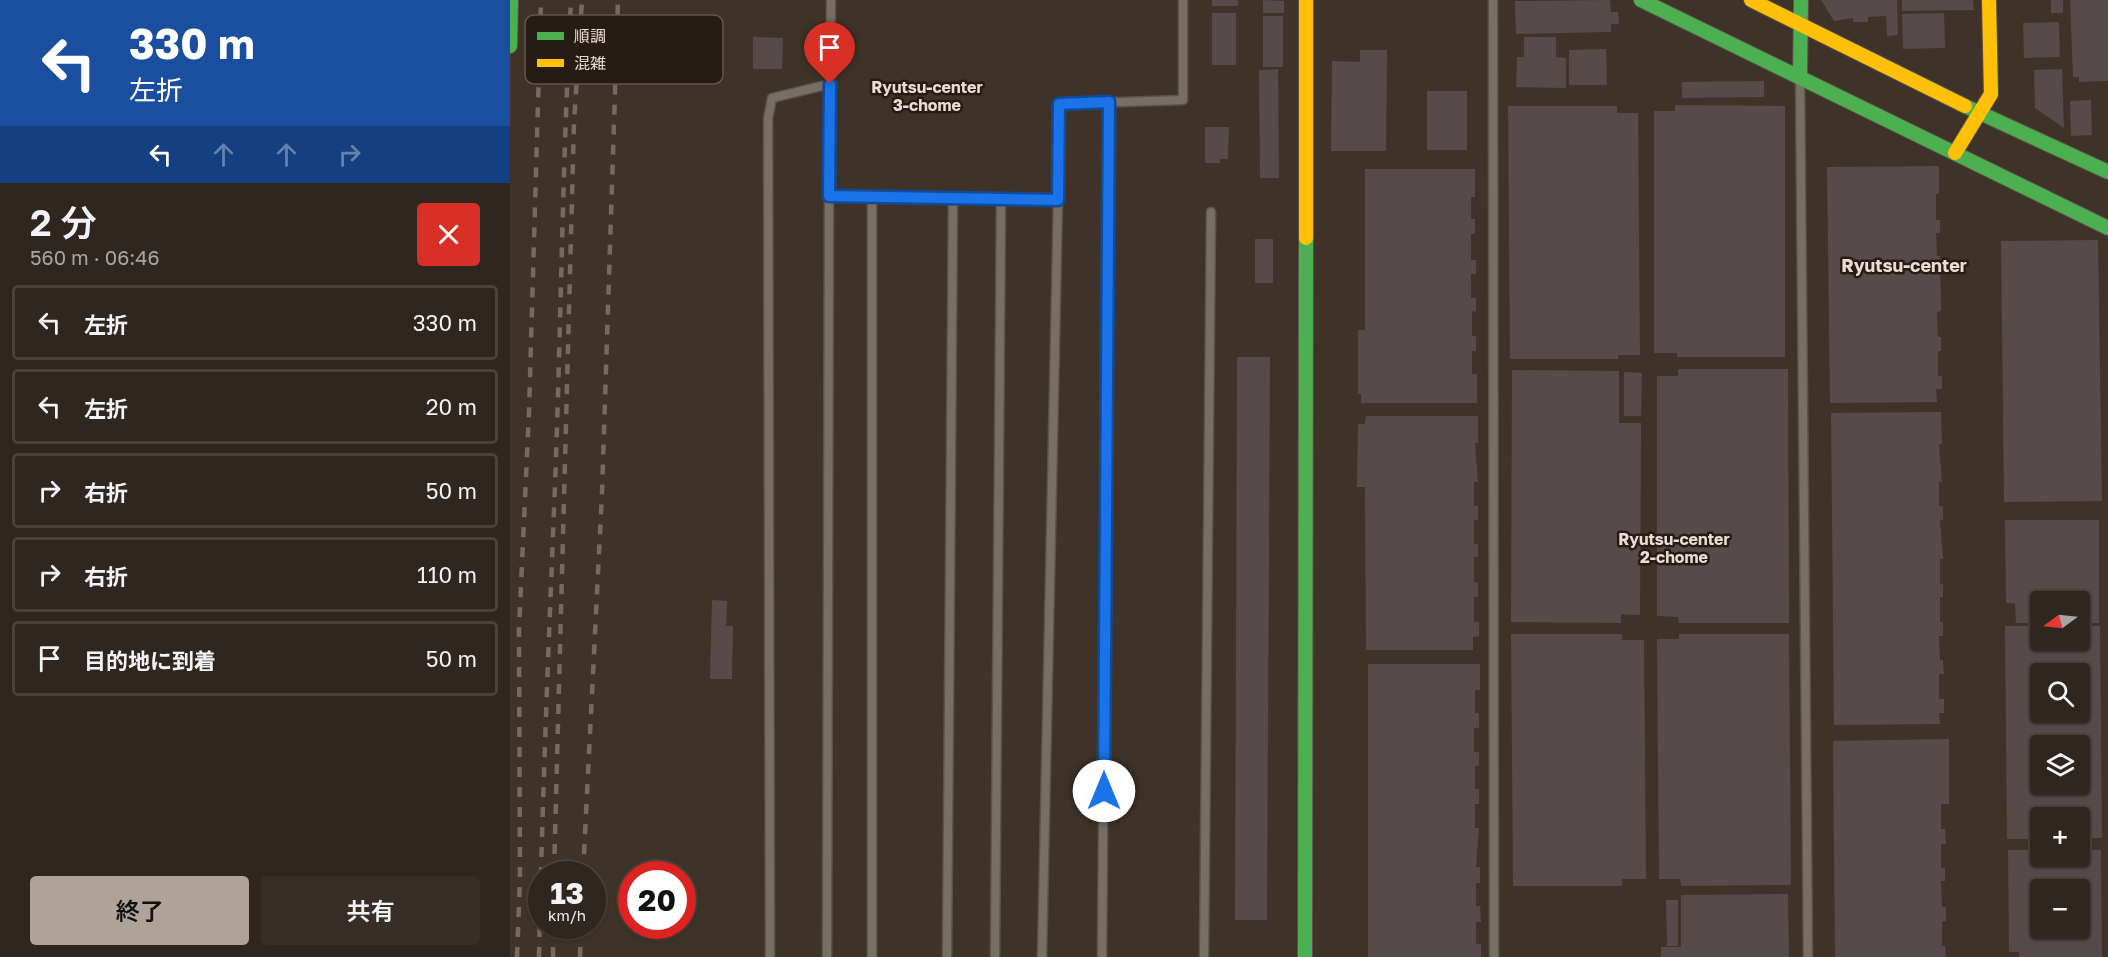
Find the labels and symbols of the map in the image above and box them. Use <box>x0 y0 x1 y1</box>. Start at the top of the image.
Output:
legend <box>525 15 723 84</box>
pin <box>804 22 855 84</box>
text: 順調 <box>574 26 606 46</box>
text: 混雑 <box>574 53 606 73</box>
district label: Ryutsu-center 3-chome <box>871 77 983 115</box>
district label: Ryutsu-center <box>1841 254 1967 276</box>
district label: Ryutsu-center 2-chome <box>1618 529 1730 567</box>
north arrow <box>2030 591 2090 651</box>
position arrow <box>1072 759 1136 823</box>
speed limit sign: 20 <box>618 861 696 939</box>

